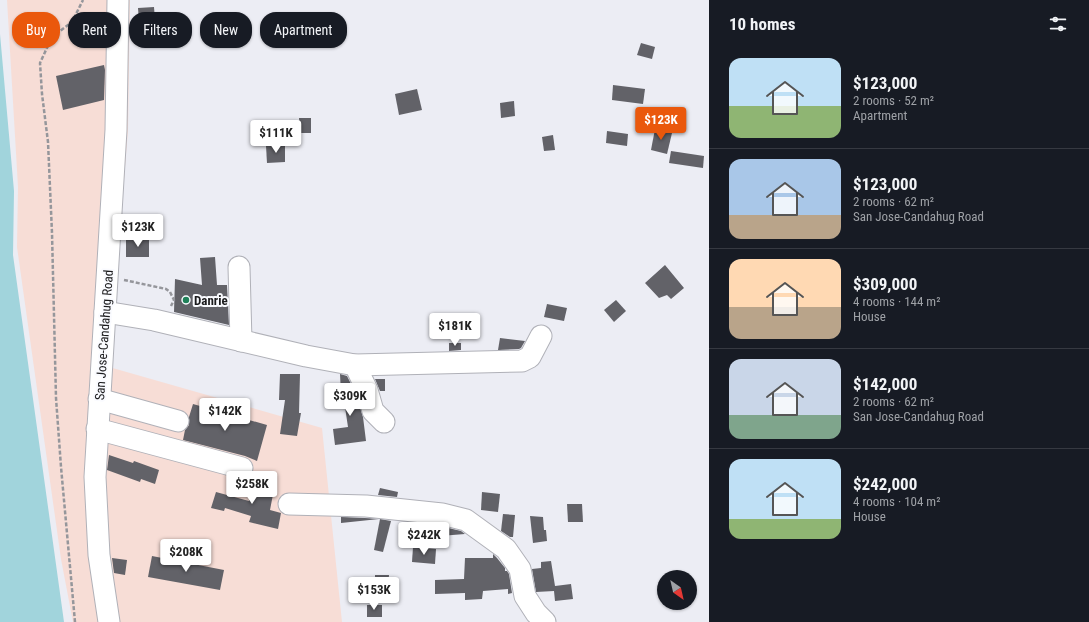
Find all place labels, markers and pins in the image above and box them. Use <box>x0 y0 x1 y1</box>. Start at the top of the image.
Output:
pin: $123K <box>633 107 689 141</box>
pin: $111K <box>248 120 304 154</box>
pin: $123K <box>110 214 166 248</box>
place label: Danrie <box>194 293 228 308</box>
marker: Danrie <box>181 295 191 305</box>
pin: $181K <box>427 313 483 347</box>
pin: $309K <box>322 383 378 417</box>
pin: $142K <box>197 398 253 432</box>
pin: $258K <box>224 471 280 505</box>
pin: $242K <box>396 522 452 556</box>
pin: $208K <box>158 539 214 573</box>
pin: $153K <box>346 577 402 611</box>

